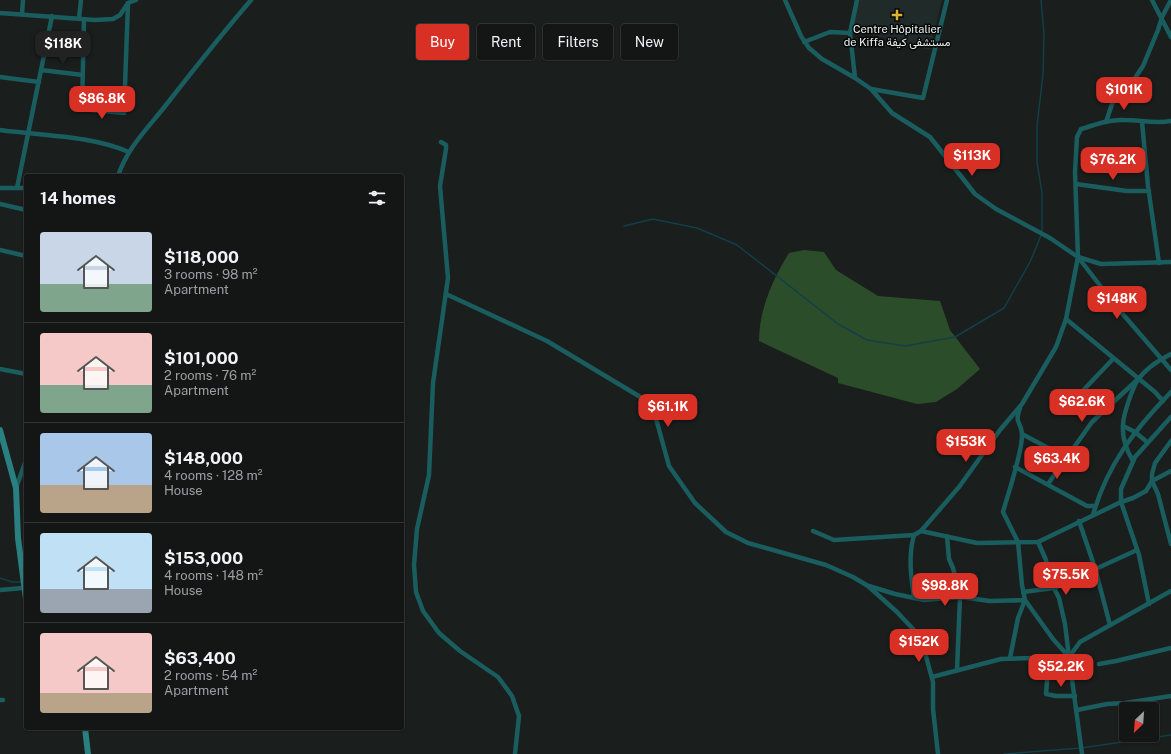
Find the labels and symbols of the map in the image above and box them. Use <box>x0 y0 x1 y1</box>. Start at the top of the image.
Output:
marker: Centre Hôpitalier de Kiffa مستشفى كيفة <box>891 9 903 21</box>
place label: Centre Hôpitalier de Kiffa مستشفى كيفة <box>844 23 950 49</box>
pin: $118K <box>35 31 91 65</box>
pin: $101K <box>1096 77 1152 111</box>
pin: $86.8K <box>69 86 135 120</box>
pin: $113K <box>944 143 1000 177</box>
pin: $76.2K <box>1080 147 1146 181</box>
pin: $148K <box>1089 286 1145 320</box>
pin: $62.6K <box>1049 389 1115 423</box>
pin: $61.1K <box>635 394 701 428</box>
pin: $153K <box>938 429 994 463</box>
pin: $63.4K <box>1024 446 1090 480</box>
pin: $75.5K <box>1033 562 1099 596</box>
pin: $98.8K <box>912 573 978 607</box>
pin: $152K <box>891 629 947 663</box>
pin: $52.2K <box>1028 654 1094 688</box>
north arrow <box>1119 702 1159 742</box>

